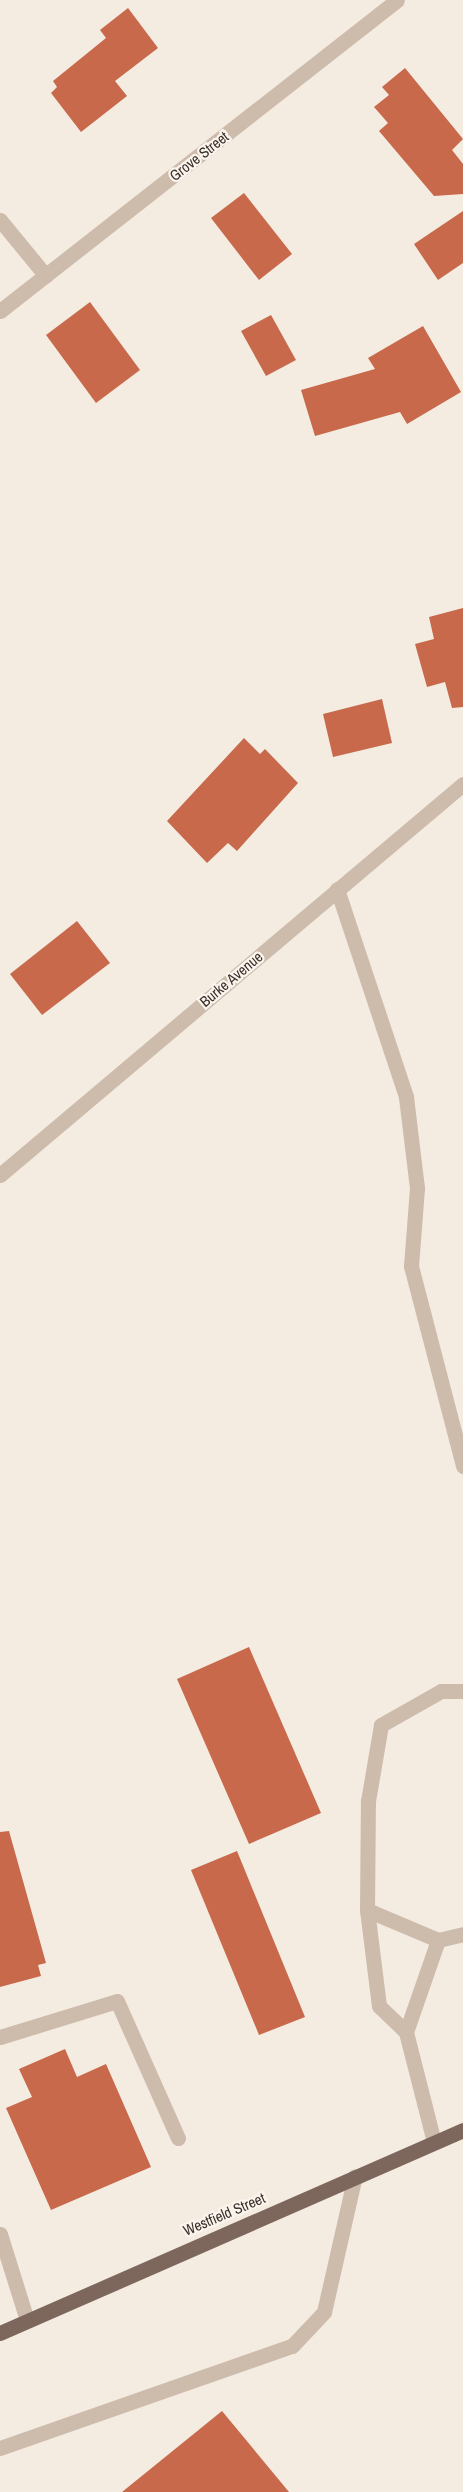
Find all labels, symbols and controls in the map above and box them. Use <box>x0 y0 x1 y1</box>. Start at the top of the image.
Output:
street label: Grove Street <box>166 127 232 185</box>
street label: Burke Avenue <box>196 947 266 1011</box>
street label: Westfield Street <box>180 2189 268 2239</box>

